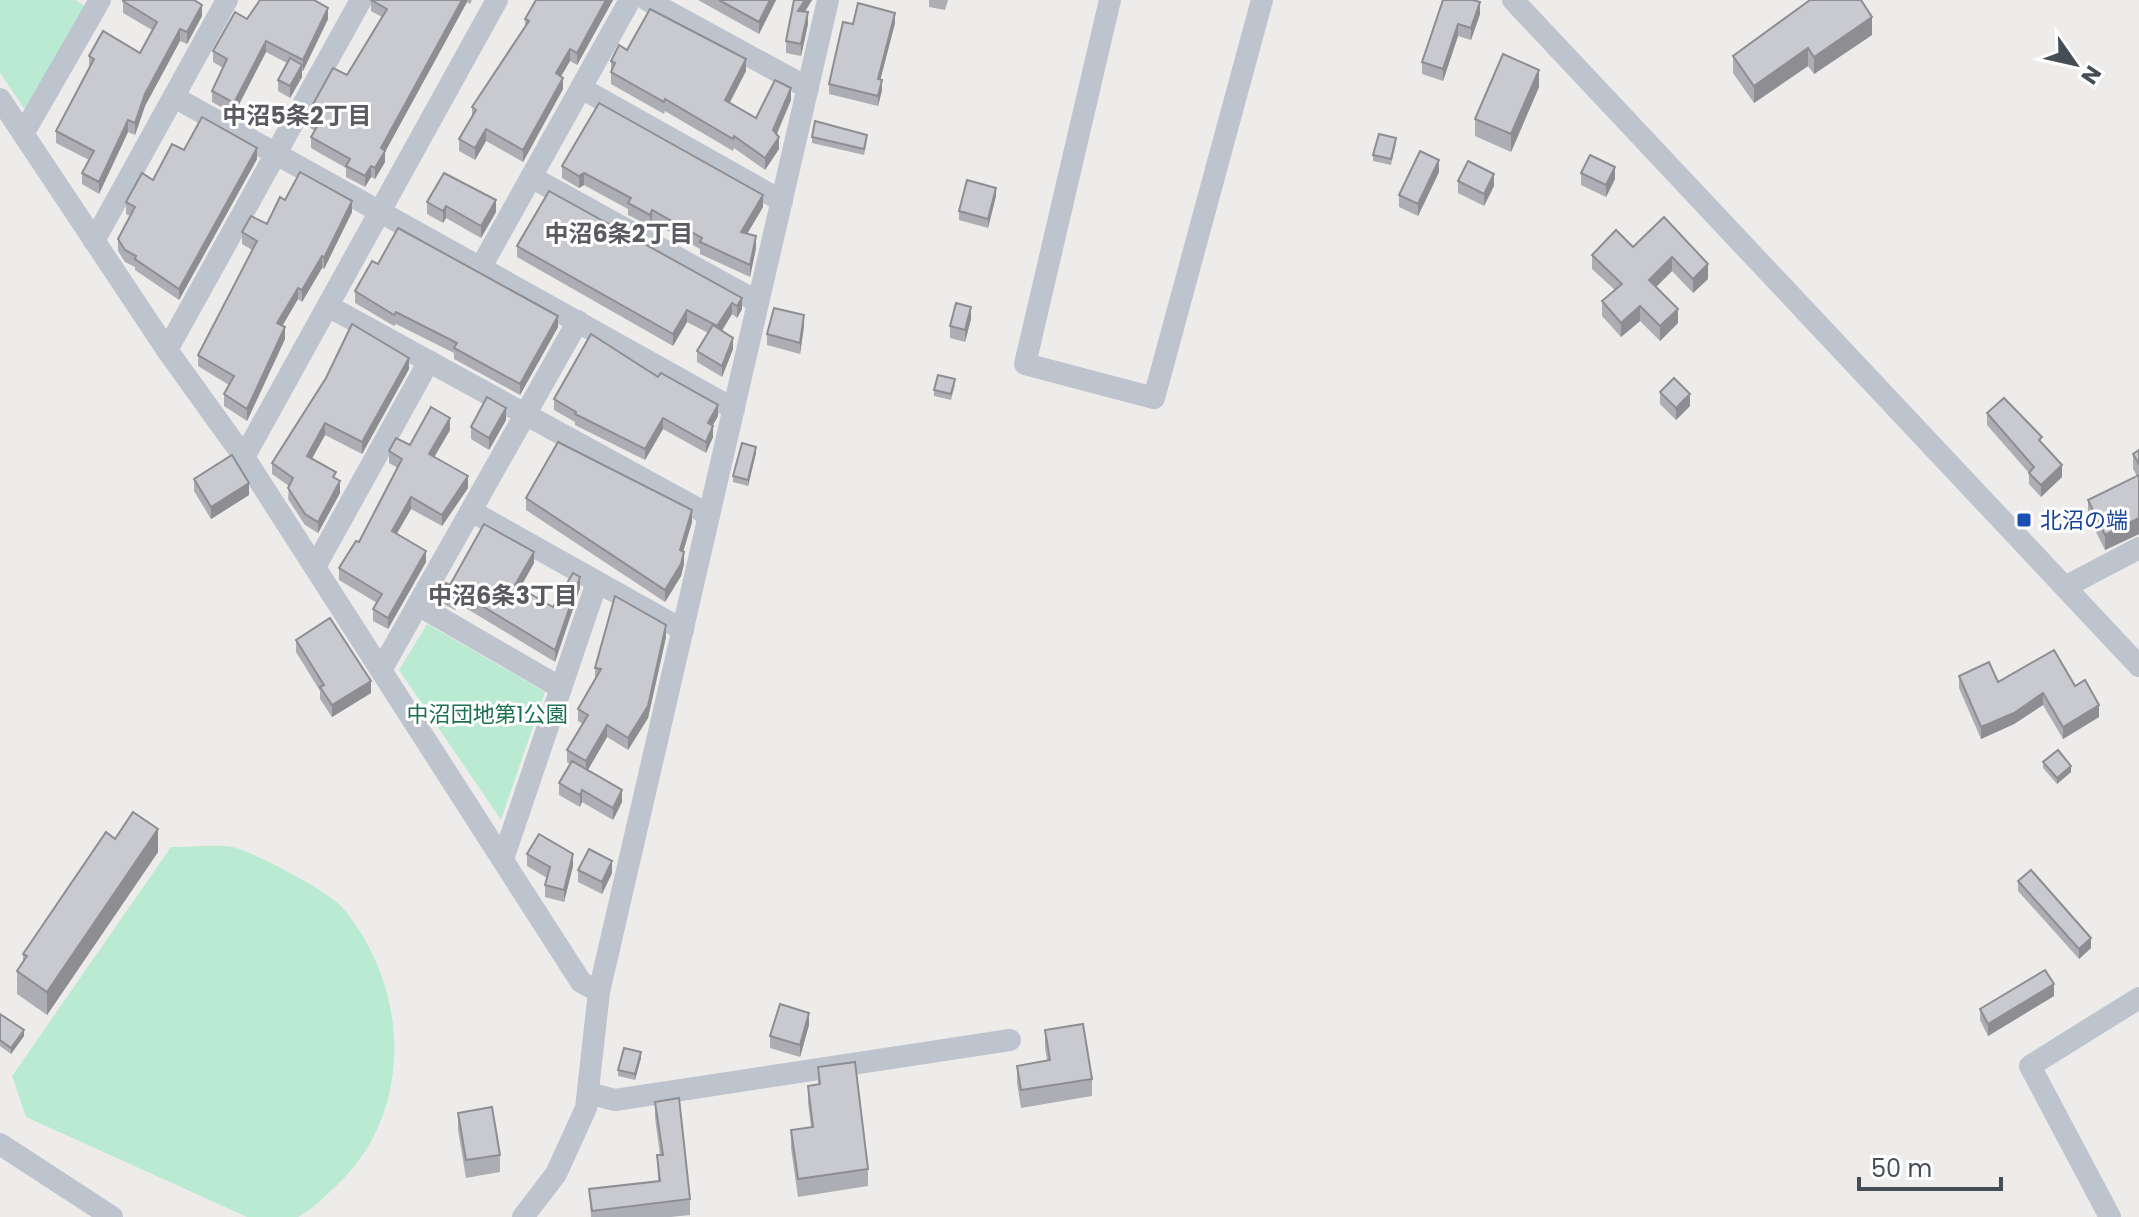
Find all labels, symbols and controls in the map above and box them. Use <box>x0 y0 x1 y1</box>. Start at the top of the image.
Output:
north arrow <box>2035 24 2115 104</box>
text: N <box>2074 59 2109 90</box>
district label: 中沼5条2丁目 <box>222 99 372 132</box>
district label: 中沼6条2丁目 <box>545 217 694 250</box>
place label: 北沼の端 <box>2040 505 2128 536</box>
marker: 北沼の端 <box>2015 511 2033 529</box>
district label: 中沼6条3丁目 <box>428 579 578 612</box>
park label: 中沼団地第1公園 <box>406 699 568 730</box>
scale bar <box>1859 1141 2001 1191</box>
text: 50 m <box>1871 1152 1932 1185</box>

